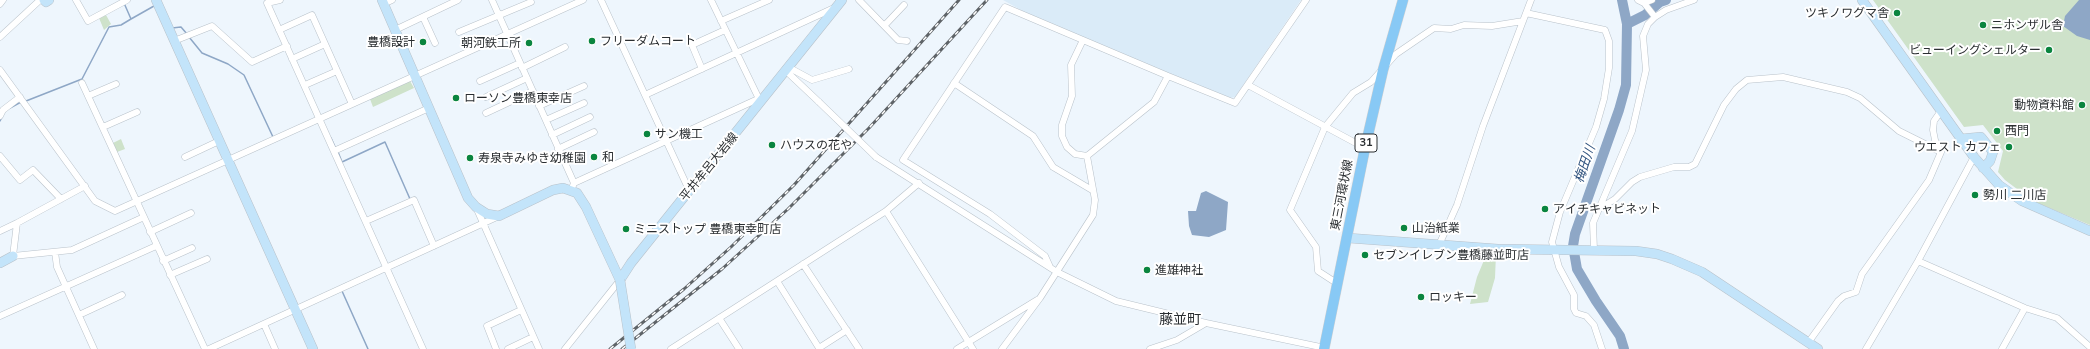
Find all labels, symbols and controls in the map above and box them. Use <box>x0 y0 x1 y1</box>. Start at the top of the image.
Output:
place label: ツキノワグマ舎 <box>1805 6 1889 20</box>
marker: ツキノワグマ舎 <box>1892 8 1902 18</box>
place label: ニホンザル舎 <box>1991 18 2063 32</box>
marker: ニホンザル舎 <box>1978 20 1988 30</box>
place label: フリーダムコート <box>600 34 696 48</box>
place label: 豊橋設計 <box>367 35 415 49</box>
place label: 朝河鉄工所 <box>461 36 521 50</box>
marker: フリーダムコート <box>587 36 597 46</box>
marker: 豊橋設計 <box>418 37 428 47</box>
marker: 朝河鉄工所 <box>524 38 534 48</box>
place label: ビューイングシェルター <box>1909 43 2041 57</box>
marker: ビューイングシェルター <box>2044 45 2054 55</box>
place label: ローソン豊橋東幸店 <box>464 91 572 105</box>
marker: ローソン豊橋東幸店 <box>451 93 461 103</box>
place label: 動物資料館 <box>2014 98 2074 112</box>
marker: 動物資料館 <box>2077 100 2087 110</box>
place label: 西門 <box>2005 124 2029 138</box>
marker: 西門 <box>1992 126 2002 136</box>
place label: サン機工 <box>655 127 703 141</box>
marker: サン機工 <box>642 129 652 139</box>
street label: 平井牟呂大岩線 <box>677 130 741 204</box>
road number: 31 <box>1355 134 1377 152</box>
place label: ハウスの花や <box>780 138 852 152</box>
marker: ハウスの花や <box>767 140 777 150</box>
place label: ウエスト カフェ <box>1914 140 2001 154</box>
marker: ウエスト カフェ <box>2004 142 2014 152</box>
water label: 梅田川 <box>1571 143 1599 185</box>
place label: 和 <box>602 150 614 164</box>
place label: 寿泉寺みゆき幼稚園 <box>478 151 586 165</box>
marker: 和 <box>589 152 599 162</box>
marker: 寿泉寺みゆき幼稚園 <box>465 153 475 163</box>
street label: 東三河環状線 <box>1328 158 1356 232</box>
place label: 勢川 二川店 <box>1983 188 2046 202</box>
marker: 勢川 二川店 <box>1970 190 1980 200</box>
place label: アイチキャビネット <box>1553 202 1661 216</box>
marker: アイチキャビネット <box>1540 204 1550 214</box>
place label: 山治紙業 <box>1412 221 1460 235</box>
place label: ミニストップ 豊橋東幸町店 <box>634 222 781 236</box>
marker: 山治紙業 <box>1399 223 1409 233</box>
marker: ミニストップ 豊橋東幸町店 <box>621 224 631 234</box>
place label: セブンイレブン豊橋藤並町店 <box>1373 248 1529 262</box>
marker: セブンイレブン豊橋藤並町店 <box>1360 250 1370 260</box>
place label: 進雄神社 <box>1155 263 1203 277</box>
marker: 進雄神社 <box>1142 265 1152 275</box>
place label: ロッキー <box>1429 290 1477 304</box>
marker: ロッキー <box>1416 292 1426 302</box>
district label: 藤並町 <box>1159 312 1201 328</box>

